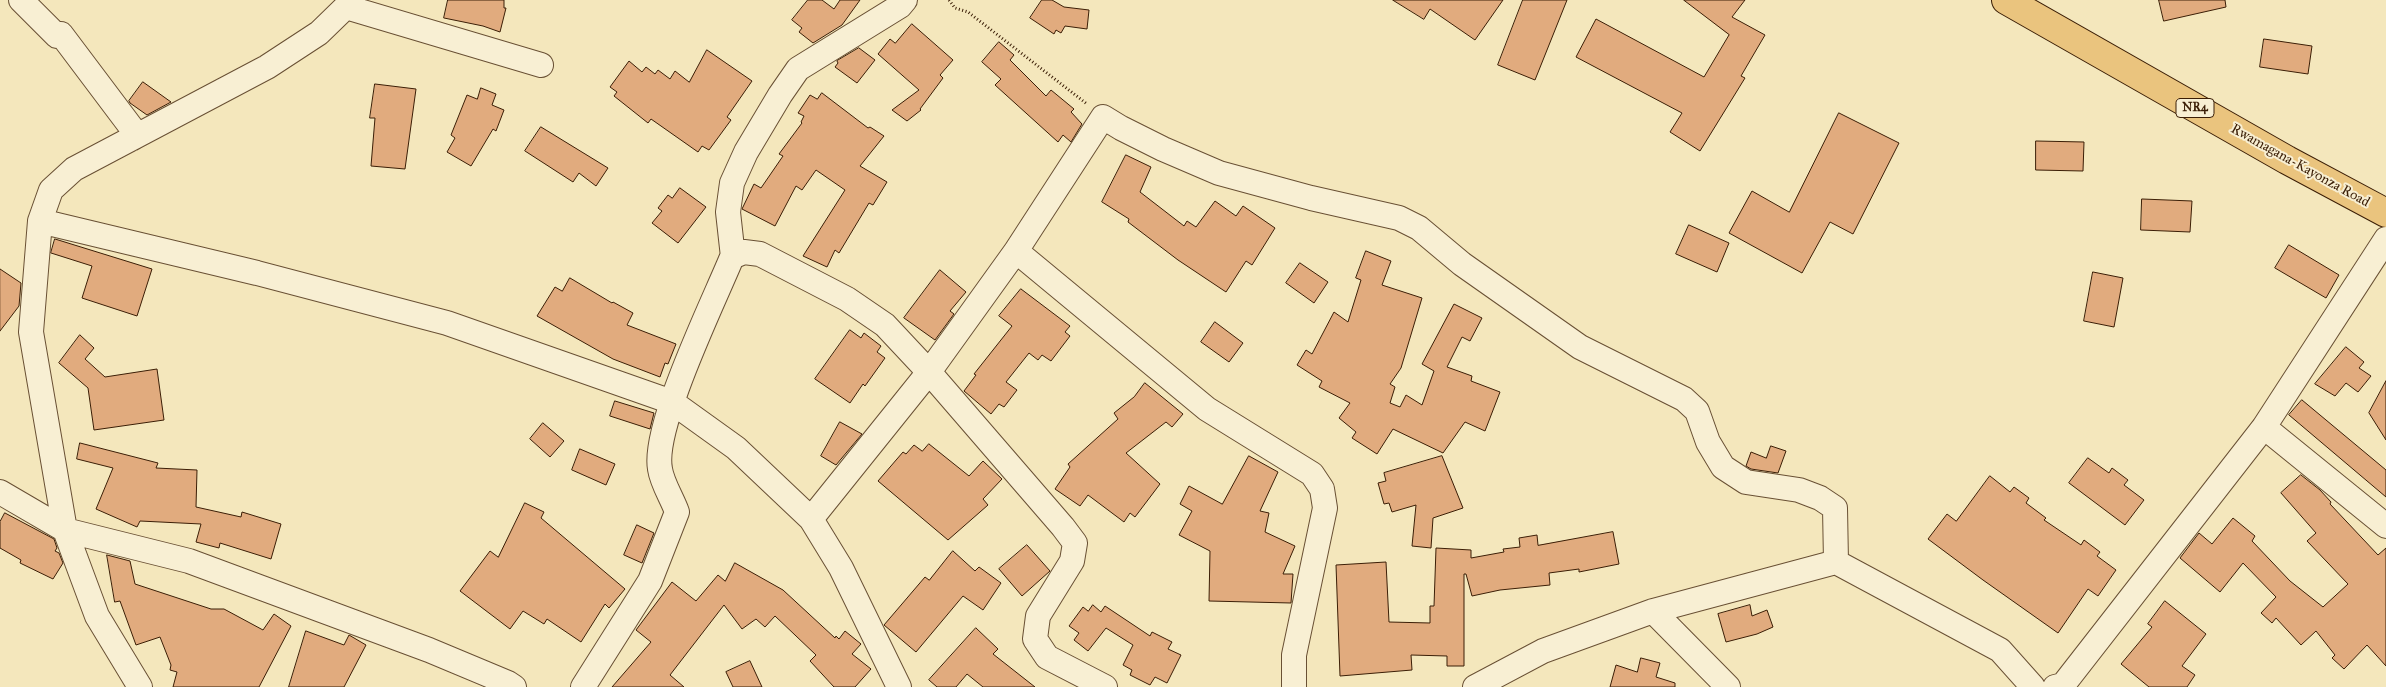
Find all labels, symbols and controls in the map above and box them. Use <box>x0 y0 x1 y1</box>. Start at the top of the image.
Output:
road number: NR4 <box>2176 99 2214 118</box>
street label: Rwamagana-Kayonza Road <box>2228 121 2372 211</box>

